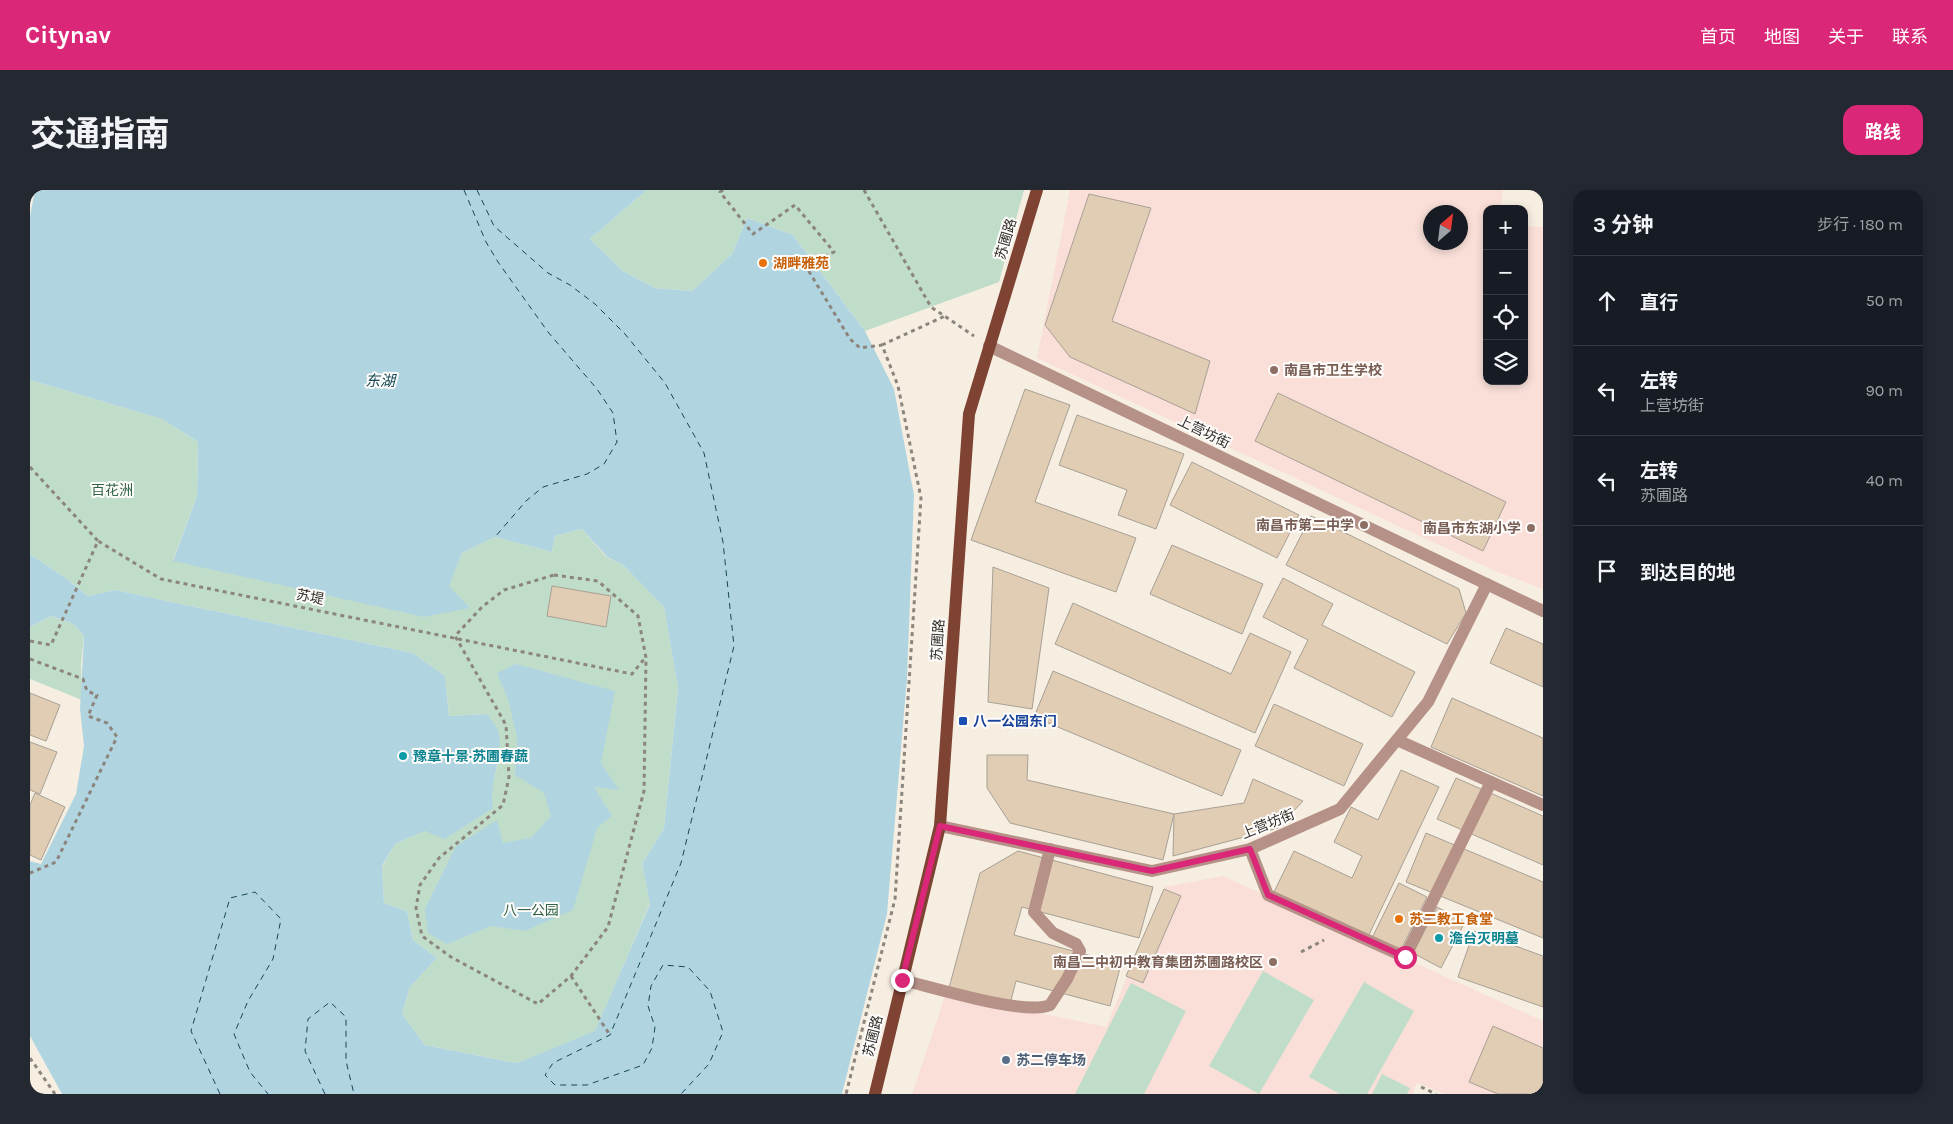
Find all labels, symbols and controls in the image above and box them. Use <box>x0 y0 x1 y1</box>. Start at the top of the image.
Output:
text: Citynav <box>25 21 111 49</box>
text: 首页 <box>1700 26 1736 48</box>
text: 地图 <box>1764 26 1800 48</box>
text: 关于 <box>1828 26 1864 48</box>
text: 联系 <box>1892 26 1928 48</box>
button: 路线 <box>1843 105 1923 155</box>
text: 交通指南 <box>30 114 170 155</box>
north arrow <box>1423 205 1468 250</box>
map controls <box>1483 205 1528 385</box>
button: + <box>1483 205 1528 250</box>
text: 3 分钟 <box>1593 213 1653 237</box>
text: 步行 · 180 m <box>1817 215 1903 234</box>
street label: 苏圃路 <box>992 216 1020 262</box>
button: − <box>1483 250 1528 295</box>
place label: 湖畔雅苑 <box>773 255 829 272</box>
marker: 湖畔雅苑 <box>757 257 769 269</box>
icon: ahead <box>1593 287 1621 315</box>
text: 50 m <box>1866 291 1903 310</box>
text: 直行 <box>1640 292 1678 314</box>
button: locate <box>1483 295 1528 340</box>
button: layers <box>1483 340 1528 385</box>
place label: 南昌市卫生学校 <box>1284 362 1382 379</box>
marker: 南昌市卫生学校 <box>1268 364 1280 376</box>
text: 左转 <box>1640 370 1678 392</box>
water label: 东湖 <box>365 372 397 390</box>
icon: left <box>1593 377 1621 405</box>
text: 90 m <box>1865 381 1903 400</box>
text: 上营坊街 <box>1640 396 1704 415</box>
street label: 上营坊街 <box>1175 412 1233 452</box>
text: 左转 <box>1640 460 1678 482</box>
icon: left <box>1593 467 1621 495</box>
text: 40 m <box>1866 471 1903 490</box>
park label: 百花洲 <box>91 482 133 499</box>
text: 苏圃路 <box>1640 486 1688 505</box>
place label: 南昌市第二中学 <box>1256 517 1354 534</box>
marker: 南昌市第二中学 <box>1358 519 1370 531</box>
place label: 南昌市东湖小学 <box>1423 520 1521 537</box>
marker: 南昌市东湖小学 <box>1525 522 1537 534</box>
icon: arrive <box>1593 557 1621 585</box>
text: 到达目的地 <box>1640 562 1735 584</box>
street label: 苏堤 <box>295 586 325 608</box>
street label: 苏圃路 <box>928 618 948 662</box>
place label: 八一公园东门 <box>973 713 1057 730</box>
marker: 八一公园东门 <box>957 715 969 727</box>
place label: 豫章十景·苏圃春蔬 <box>413 748 528 765</box>
marker: 豫章十景·苏圃春蔬 <box>397 750 409 762</box>
street label: 上营坊街 <box>1239 806 1297 842</box>
park label: 八一公园 <box>503 902 559 919</box>
place label: 苏二教工食堂 <box>1409 911 1493 928</box>
marker: 苏二教工食堂 <box>1393 913 1405 925</box>
place label: 澹台灭明墓 <box>1449 930 1519 947</box>
marker: 澹台灭明墓 <box>1433 932 1445 944</box>
route start <box>1394 946 1417 969</box>
place label: 南昌二中初中教育集团苏圃路校区 <box>1053 954 1263 971</box>
marker: 南昌二中初中教育集团苏圃路校区 <box>1267 956 1279 968</box>
route end <box>891 969 914 992</box>
street label: 苏圃路 <box>860 1014 886 1058</box>
place label: 苏二停车场 <box>1016 1052 1086 1069</box>
marker: 苏二停车场 <box>1000 1054 1012 1066</box>

